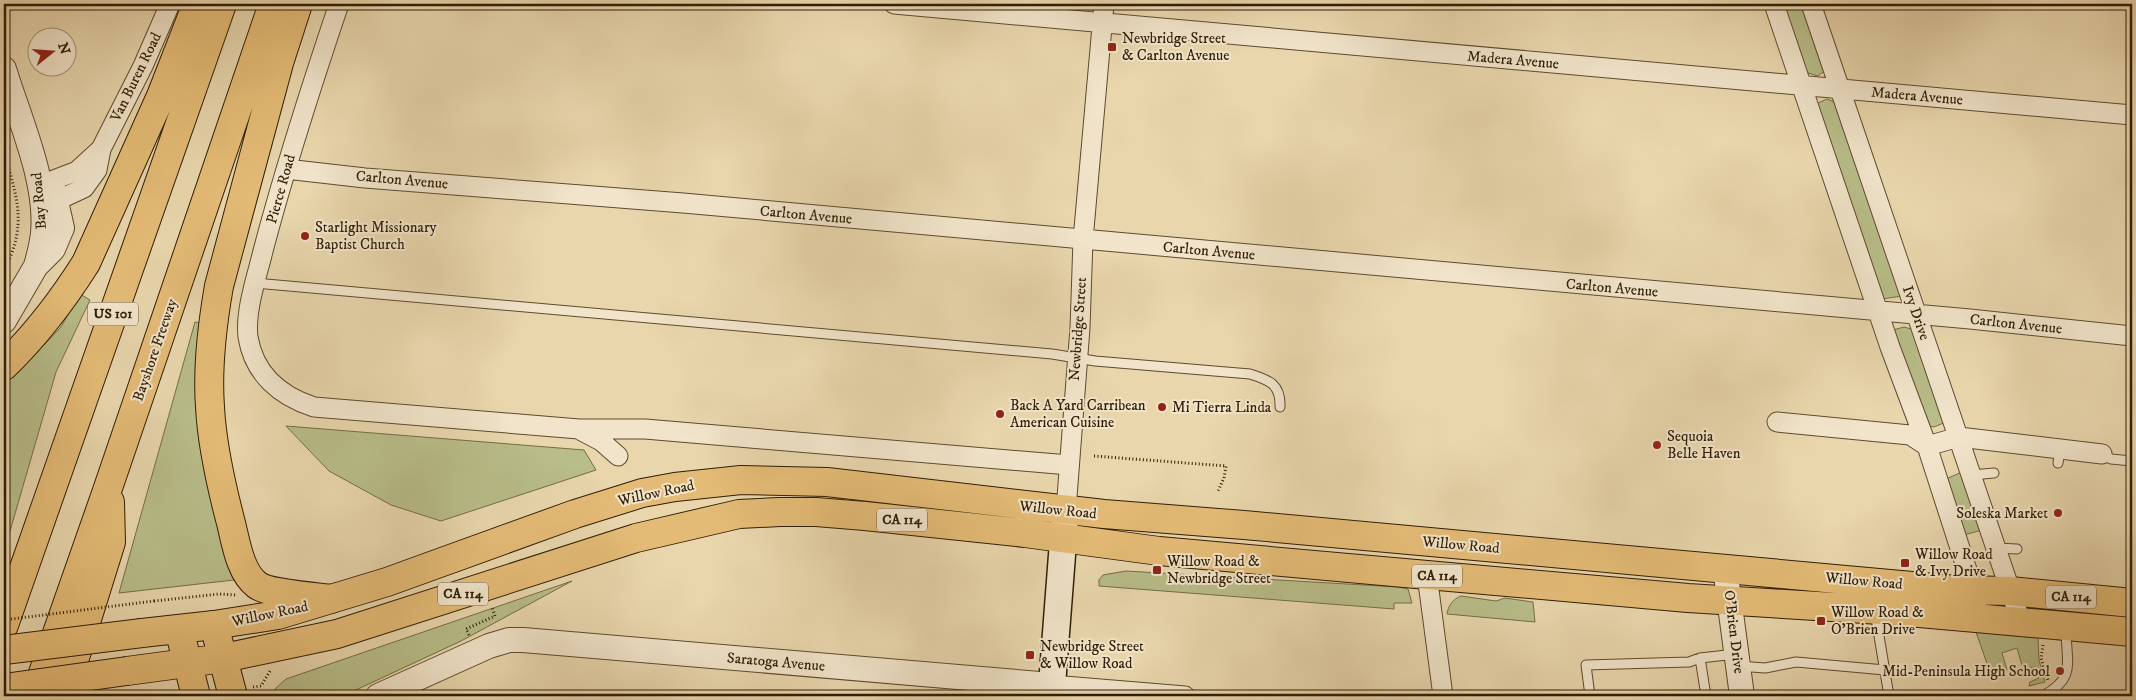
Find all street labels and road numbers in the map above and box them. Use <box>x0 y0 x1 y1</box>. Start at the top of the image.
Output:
street label: Van Buren Road <box>106 29 166 125</box>
street label: Madera Avenue <box>1466 47 1560 73</box>
street label: Madera Avenue <box>1870 83 1964 109</box>
street label: Pierce Road <box>262 152 300 226</box>
street label: Carlton Avenue <box>355 166 449 194</box>
street label: Bay Road <box>27 171 51 230</box>
street label: Carlton Avenue <box>759 201 853 229</box>
street label: Carlton Avenue <box>1162 237 1256 265</box>
street label: Carlton Avenue <box>1565 274 1659 302</box>
street label: Newbridge Street <box>1065 276 1091 381</box>
street label: Ivy Drive <box>1898 283 1934 343</box>
street label: Bayshore Freeway <box>129 295 182 404</box>
road number: US 101 <box>88 302 138 326</box>
street label: Carlton Avenue <box>1969 310 2063 338</box>
street label: Willow Road <box>615 476 696 511</box>
street label: Willow Road <box>1017 496 1098 524</box>
road number: CA 114 <box>877 508 927 532</box>
street label: Willow Road <box>1420 532 1501 558</box>
road number: CA 114 <box>1412 564 1462 588</box>
street label: Willow Road <box>1823 568 1904 594</box>
road number: CA 114 <box>438 582 488 606</box>
road number: CA 114 <box>2046 586 2096 608</box>
street label: O'Brien Drive <box>1719 589 1749 675</box>
street label: Willow Road <box>229 597 310 632</box>
street label: Saratoga Avenue <box>726 648 826 676</box>

